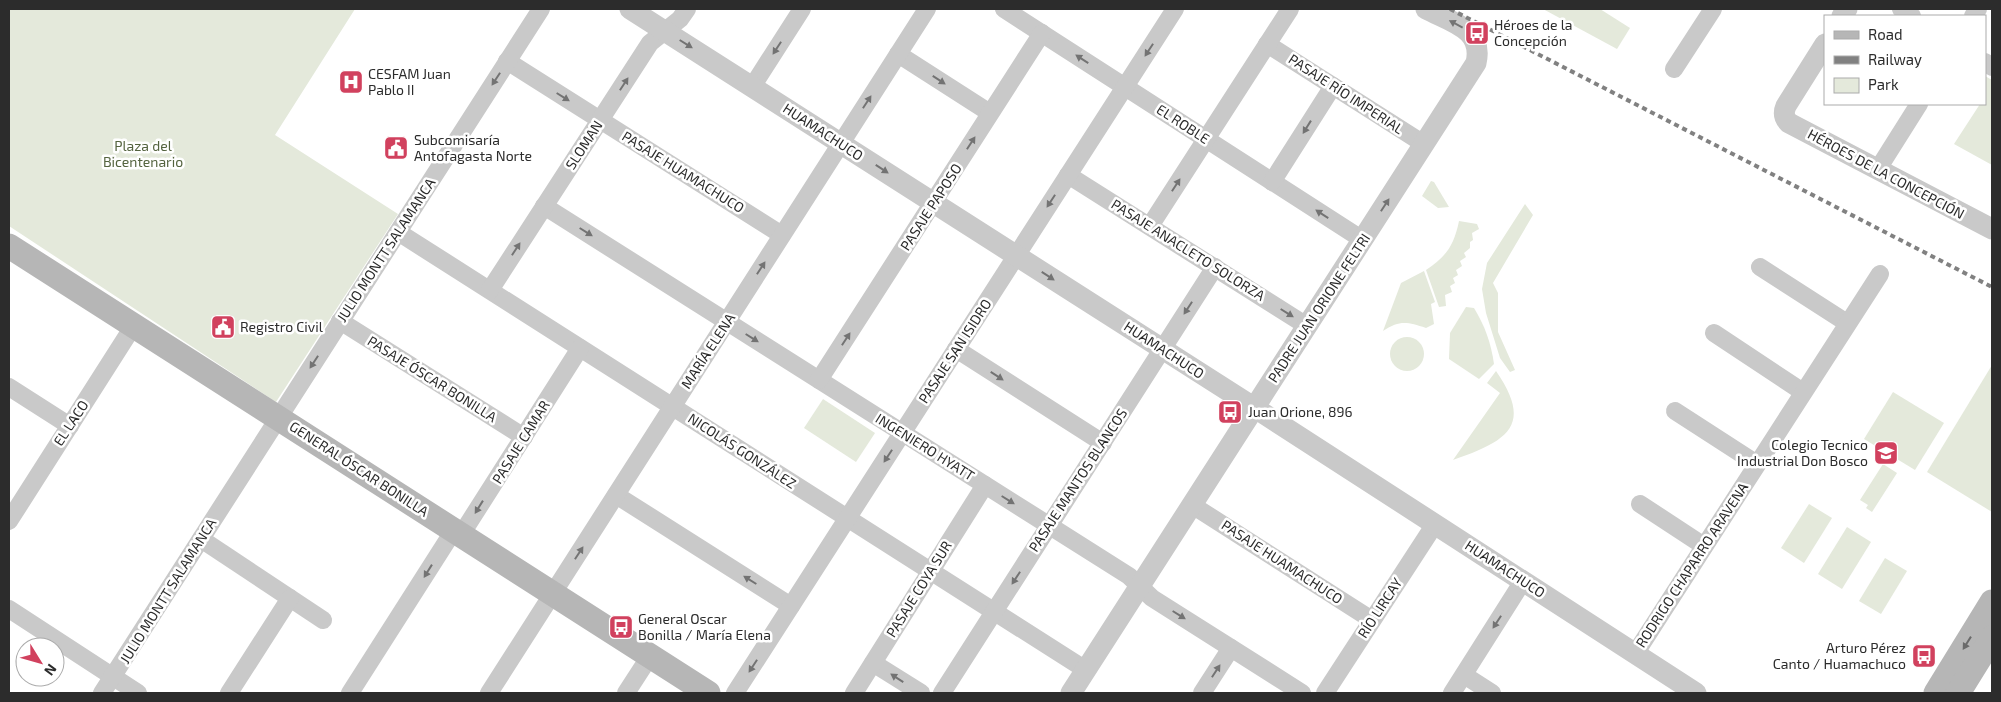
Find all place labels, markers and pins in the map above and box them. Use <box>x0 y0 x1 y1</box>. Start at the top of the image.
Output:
place label: Héroes de la Concepción <box>1494 16 1573 49</box>
bus stop icon: Héroes de la Concepción <box>1464 20 1490 46</box>
place label: CESFAM Juan Pablo II <box>368 65 451 98</box>
hospital icon: CESFAM Juan Pablo II <box>338 69 364 95</box>
place label: Subcomisaría Antofagasta Norte <box>414 131 532 164</box>
public building icon: Subcomisaría Antofagasta Norte <box>383 135 409 161</box>
public building icon: Registro Civil <box>210 314 236 340</box>
place label: Registro Civil <box>240 318 324 335</box>
bus stop icon: Juan Orione, 896 <box>1217 399 1243 425</box>
place label: Juan Orione, 896 <box>1248 403 1353 420</box>
place label: Colegio Tecnico Industrial Don Bosco <box>1737 436 1868 469</box>
school or university icon: Colegio Tecnico Industrial Don Bosco <box>1873 440 1899 466</box>
place label: General Oscar Bonilla / María Elena <box>638 610 771 643</box>
bus stop icon: General Oscar Bonilla / María Elena <box>608 614 634 640</box>
place label: Arturo Pérez Canto / Huamachuco <box>1773 639 1906 672</box>
bus stop icon: Arturo Pérez Canto / Huamachuco <box>1911 643 1937 669</box>

